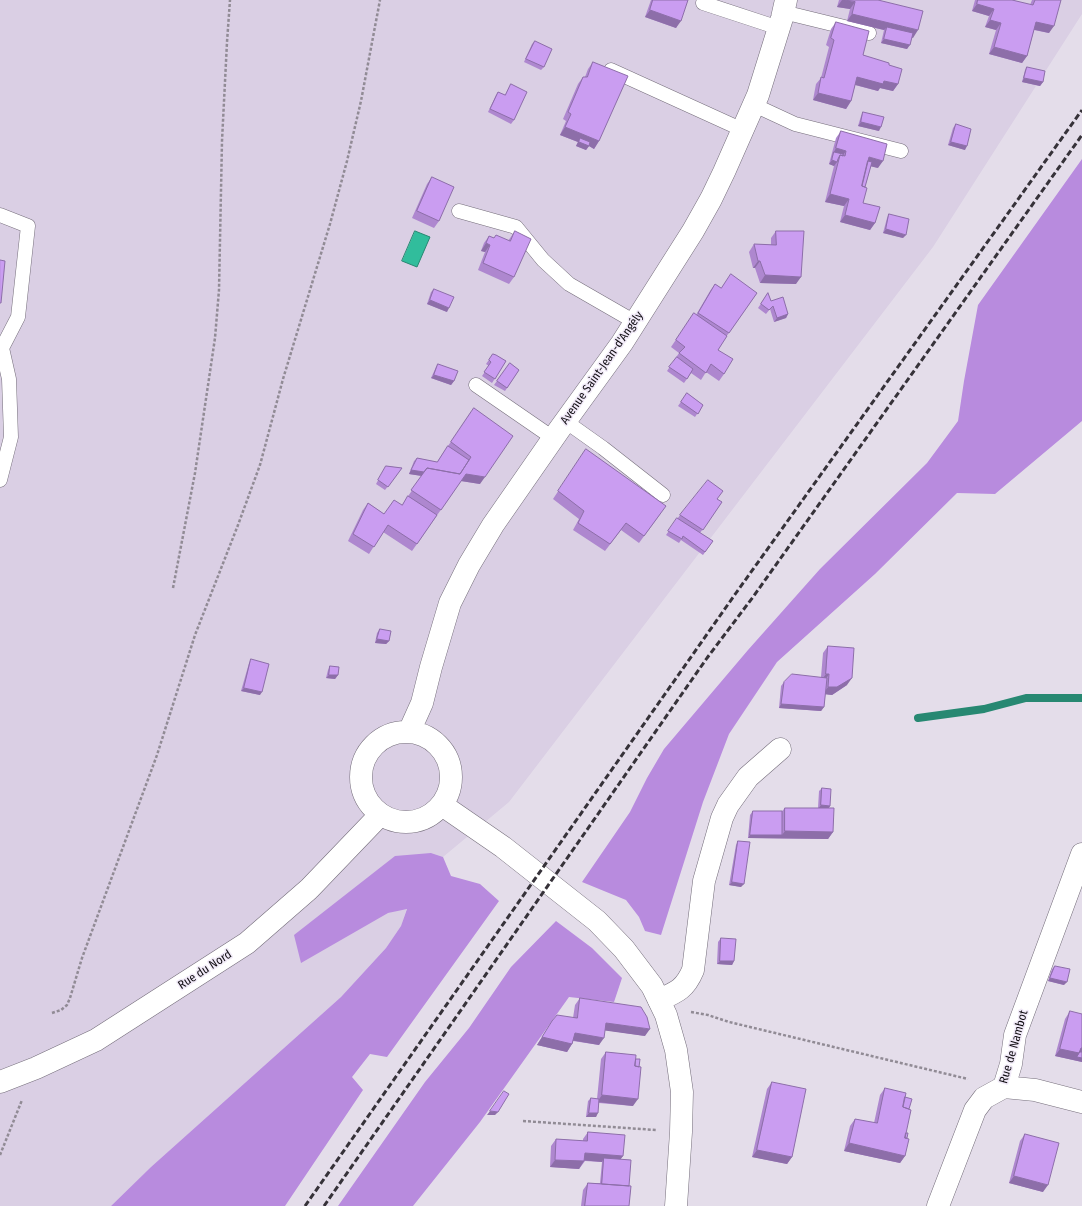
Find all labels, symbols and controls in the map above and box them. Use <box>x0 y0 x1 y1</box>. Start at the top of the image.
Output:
street label: Avenue Saint-Jean-d'Angély <box>558 309 646 427</box>
street label: Rue du Nord <box>176 947 234 993</box>
street label: Rue de Nambot <box>997 1009 1031 1085</box>

